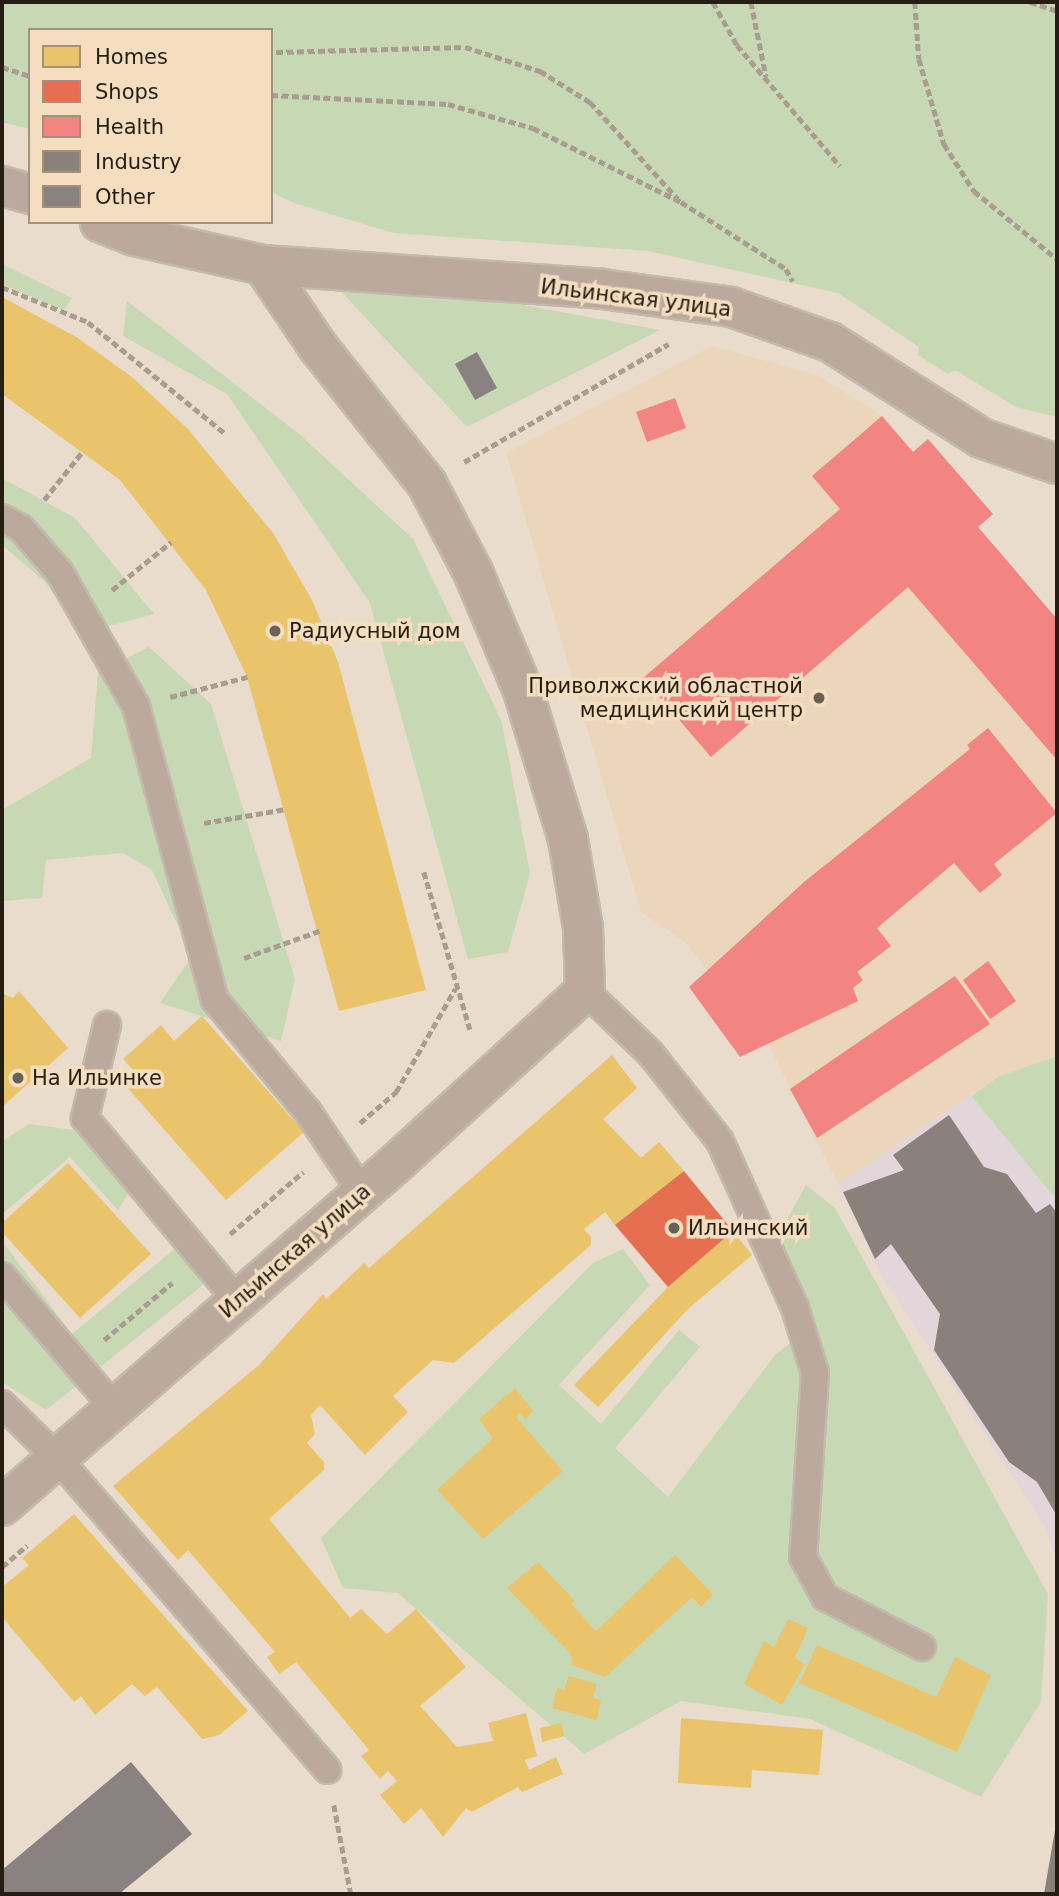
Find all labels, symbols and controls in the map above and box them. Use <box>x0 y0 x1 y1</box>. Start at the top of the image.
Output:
legend <box>28 28 273 224</box>
text: Homes <box>95 45 168 69</box>
text: Shops <box>95 80 159 104</box>
text: Health <box>95 115 164 139</box>
text: Industry <box>95 150 181 174</box>
text: Other <box>95 185 155 209</box>
street label: Ильинская улица <box>539 274 733 322</box>
place label: Радиусный дом <box>289 618 461 644</box>
marker: Радиусный дом <box>267 623 283 639</box>
place label: Приволжский областной медицинский центр <box>528 673 803 723</box>
marker: Приволжский областной медицинский центр <box>809 688 829 708</box>
place label: На Ильинке <box>32 1065 162 1091</box>
marker: На Ильинке <box>10 1070 26 1086</box>
street label: Ильинская улица <box>214 1179 376 1323</box>
place label: Ильинский <box>688 1215 808 1241</box>
marker: Ильинский <box>666 1220 682 1236</box>

